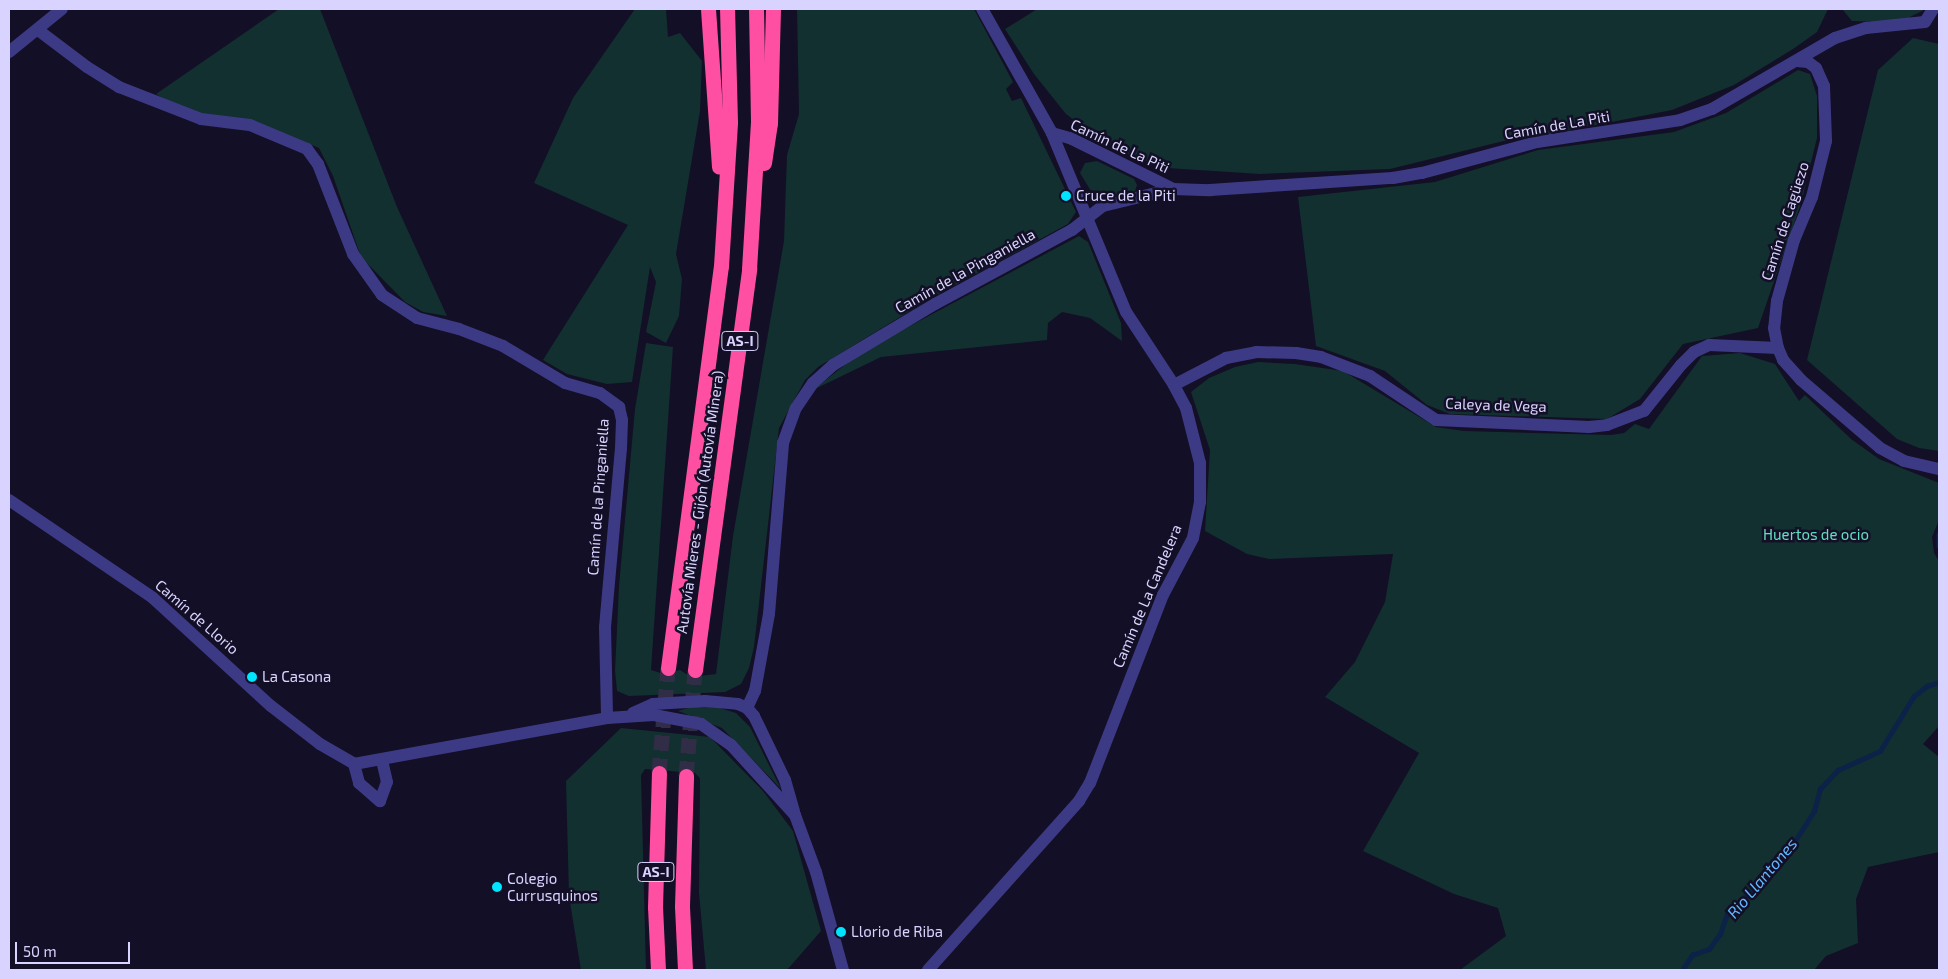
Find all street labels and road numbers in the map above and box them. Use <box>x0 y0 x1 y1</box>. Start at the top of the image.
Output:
street label: Camín de La Piti <box>1503 107 1611 143</box>
street label: Camín de La Piti <box>1068 115 1172 177</box>
street label: Camín de Cagüezo <box>1757 159 1813 283</box>
street label: Camín de la Pinganiella <box>892 225 1038 317</box>
road number: AS-I <box>721 330 759 352</box>
street label: Autovía Mieres - Gijón (Autovía Minera) <box>673 369 727 635</box>
street label: Caleya de Vega <box>1445 394 1547 416</box>
street label: Camín de la Pinganiella <box>584 418 612 576</box>
street label: Camín de La Candelera <box>1109 522 1185 670</box>
street label: Camín de Llorio <box>152 576 242 658</box>
road number: AS-I <box>637 860 675 884</box>

